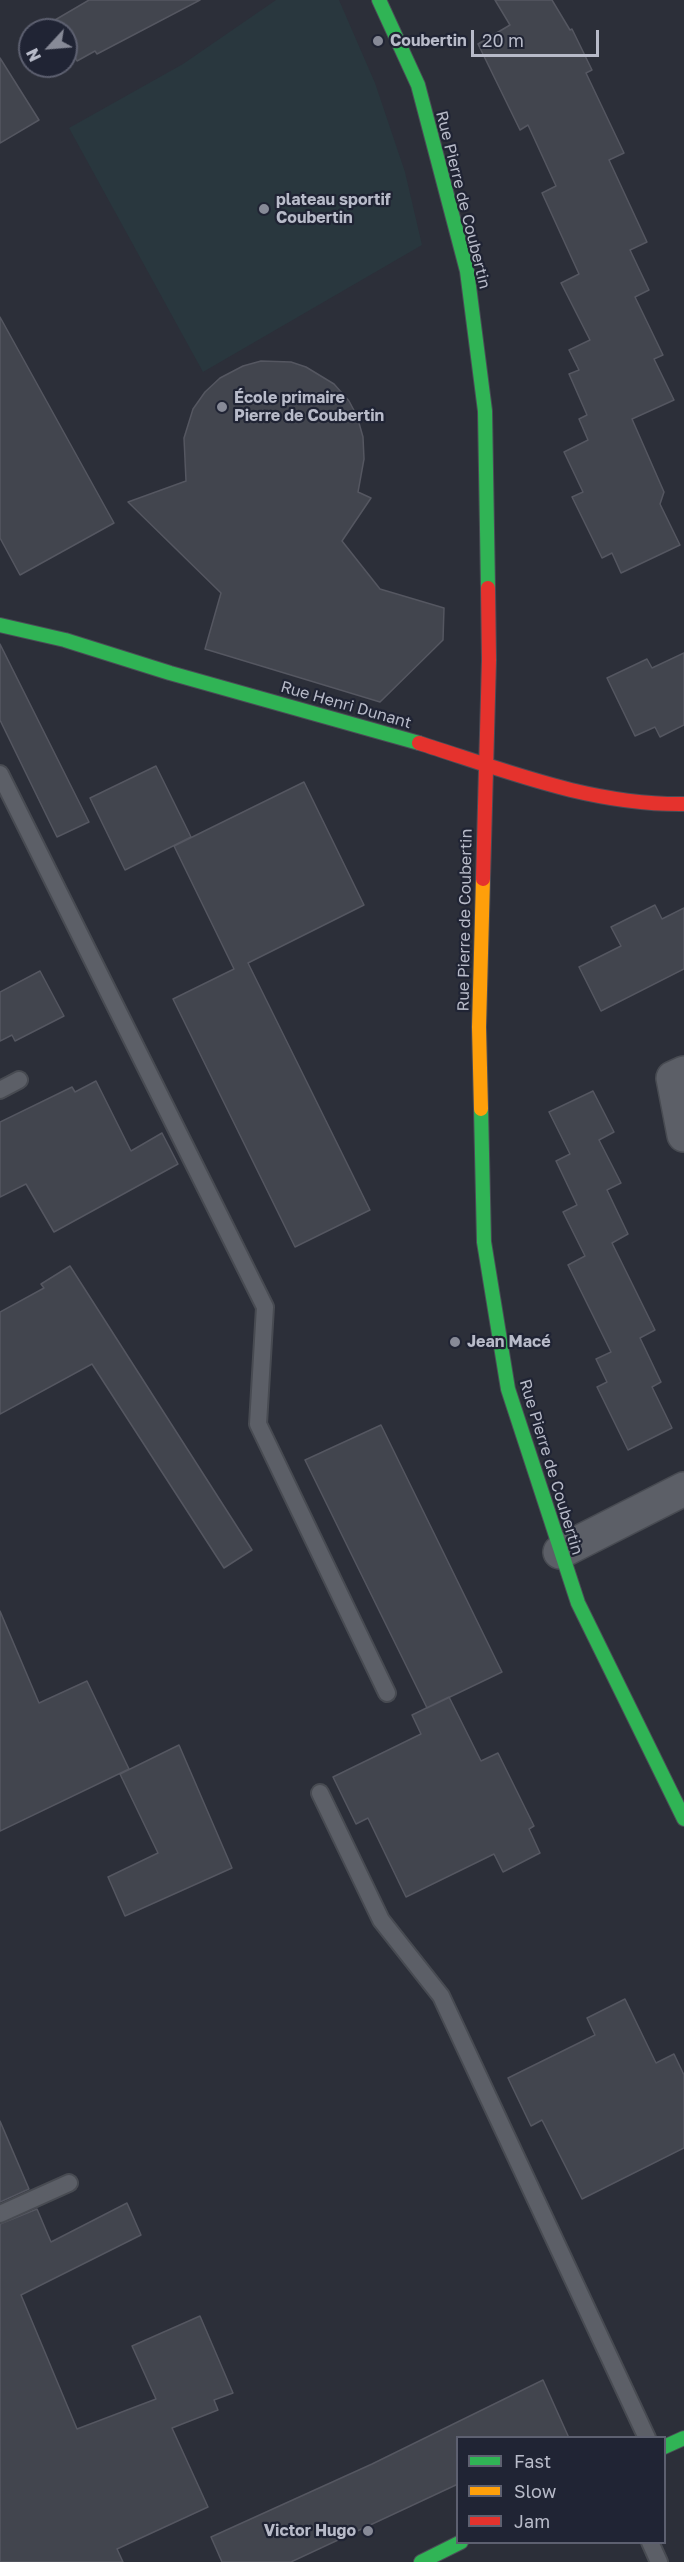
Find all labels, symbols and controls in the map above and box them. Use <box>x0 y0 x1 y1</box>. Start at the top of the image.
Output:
north arrow <box>18 18 78 78</box>
scale bar <box>474 18 602 56</box>
text: 20 m <box>482 29 524 51</box>
place label: Coubertin <box>390 31 467 51</box>
marker: Coubertin <box>371 34 385 48</box>
text: N <box>22 45 45 65</box>
street label: Rue Pierre de Coubertin <box>432 109 494 291</box>
place label: plateau sportif Coubertin <box>276 190 391 228</box>
marker: plateau sportif Coubertin <box>257 202 271 216</box>
place label: École primaire Pierre de Coubertin <box>234 388 384 426</box>
marker: École primaire Pierre de Coubertin <box>215 400 229 414</box>
street label: Rue Henri Dunant <box>278 677 414 733</box>
street label: Rue Pierre de Coubertin <box>454 829 476 1011</box>
place label: Jean Macé <box>467 1332 551 1352</box>
marker: Jean Macé <box>448 1335 462 1349</box>
street label: Rue Pierre de Coubertin <box>515 1377 587 1557</box>
legend <box>456 2436 666 2544</box>
text: Fast <box>514 2450 551 2472</box>
text: Slow <box>514 2480 556 2502</box>
text: Jam <box>514 2510 550 2532</box>
place label: Victor Hugo <box>264 2521 356 2541</box>
marker: Victor Hugo <box>361 2524 375 2538</box>

